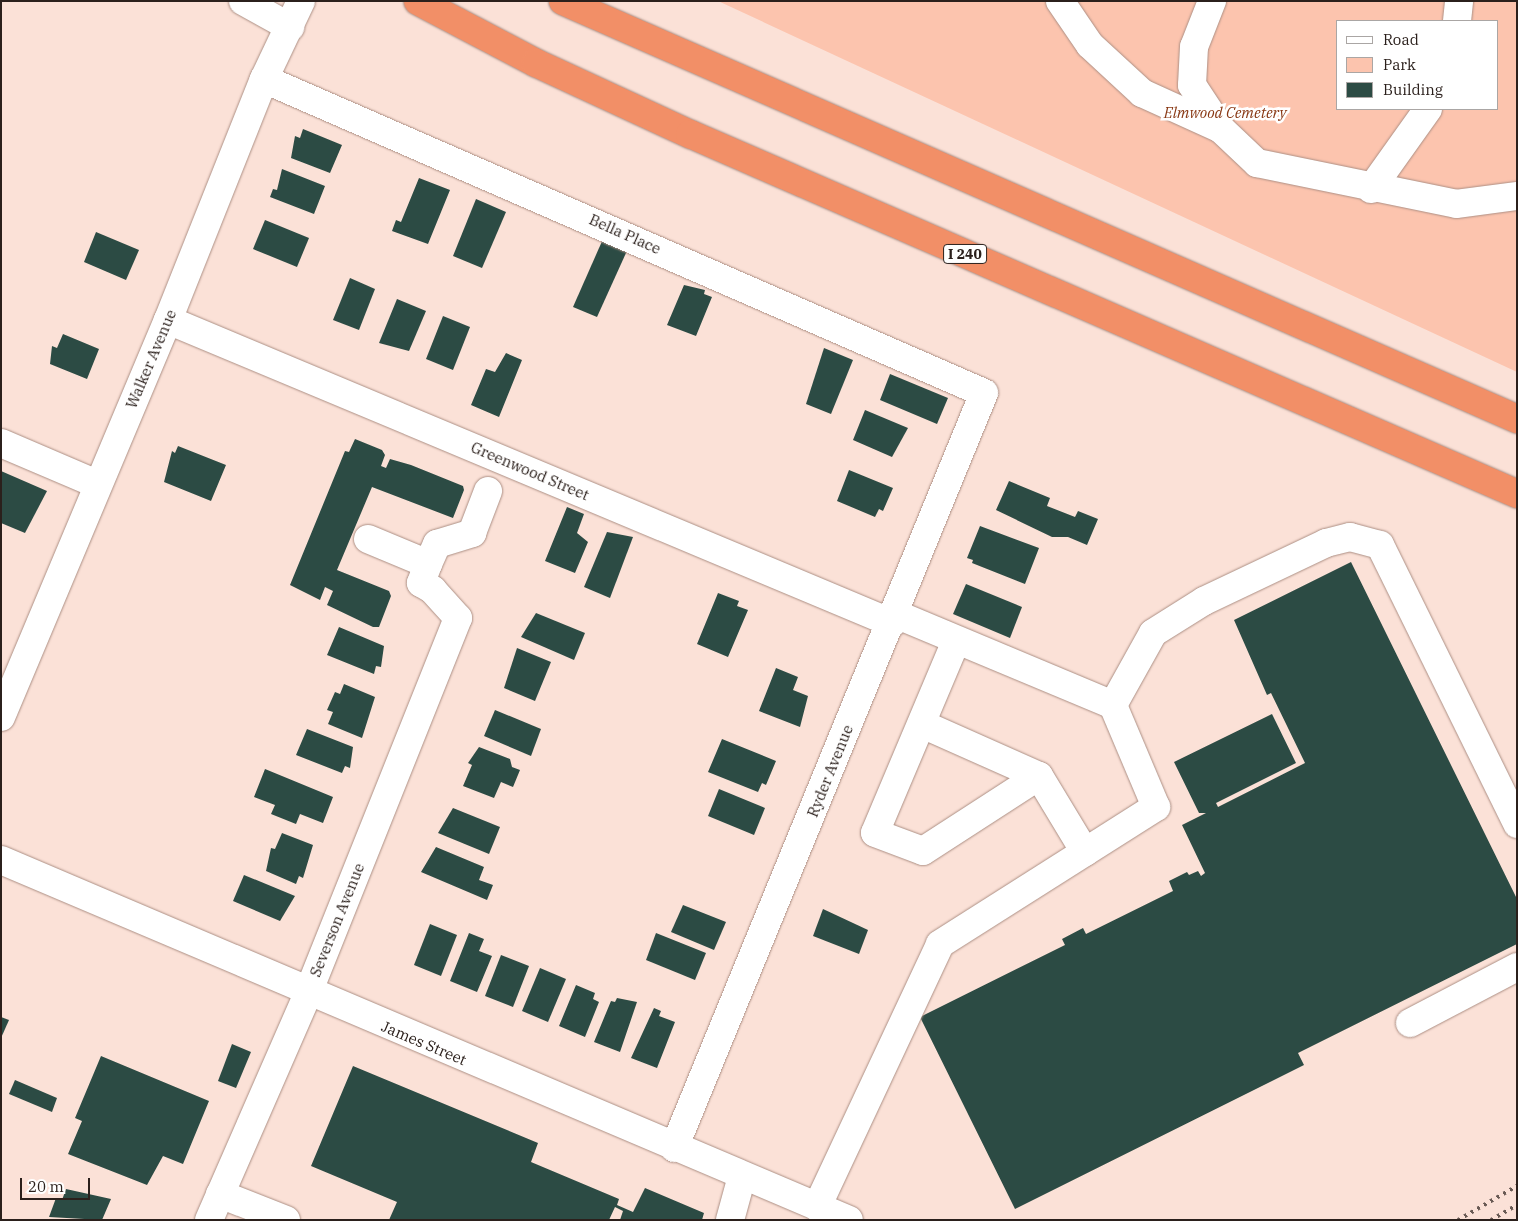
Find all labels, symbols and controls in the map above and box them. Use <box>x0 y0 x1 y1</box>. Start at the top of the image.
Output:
legend <box>1336 20 1498 110</box>
text: Road <box>1383 30 1419 49</box>
text: Park <box>1383 55 1416 74</box>
text: Building <box>1383 80 1443 99</box>
park label: Elmwood Cemetery <box>1164 104 1286 122</box>
street label: Bella Place <box>586 210 664 258</box>
road number: I 240 <box>942 242 988 266</box>
street label: Walker Avenue <box>122 307 180 411</box>
street label: Greenwood Street <box>468 438 592 504</box>
street label: Ryder Avenue <box>803 722 857 820</box>
street label: Severson Avenue <box>306 861 368 979</box>
street label: James Street <box>379 1017 469 1069</box>
scale bar <box>22 1168 92 1200</box>
text: 20 m <box>28 1177 64 1196</box>

